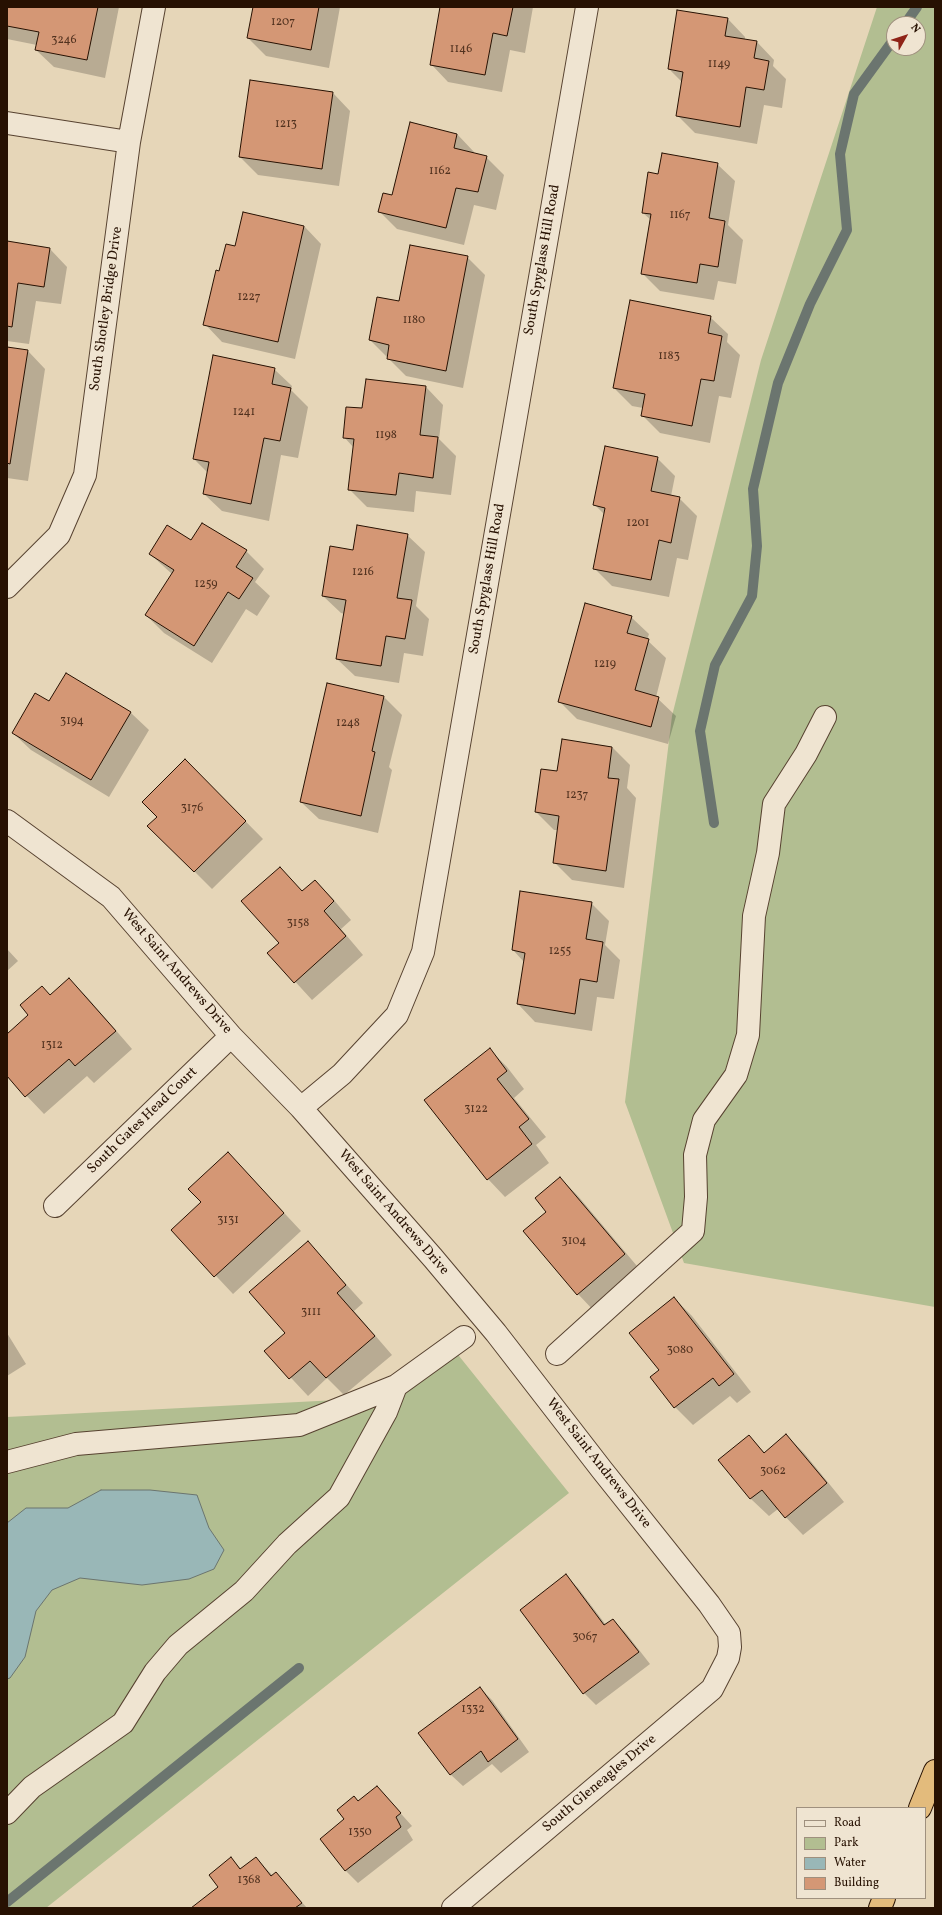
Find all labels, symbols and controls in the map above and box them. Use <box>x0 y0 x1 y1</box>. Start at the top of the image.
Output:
house number: 1207 <box>271 16 295 30</box>
north arrow <box>886 16 926 56</box>
text: N <box>907 21 923 37</box>
house number: 3246 <box>51 34 77 48</box>
house number: 1146 <box>450 43 472 57</box>
house number: 1149 <box>708 58 730 72</box>
house number: 1213 <box>275 118 297 132</box>
house number: 1162 <box>429 165 451 179</box>
street label: South Spyglass Hill Road <box>521 183 565 337</box>
house number: 1167 <box>669 209 691 223</box>
street label: South Shotley Bridge Drive <box>87 226 127 392</box>
house number: 1227 <box>237 291 261 305</box>
house number: 1180 <box>403 314 425 328</box>
house number: 1183 <box>658 350 680 364</box>
house number: 1241 <box>233 406 255 420</box>
house number: 1198 <box>375 429 397 443</box>
street label: South Spyglass Hill Road <box>466 502 510 656</box>
house number: 1201 <box>627 517 649 531</box>
house number: 1216 <box>352 566 374 580</box>
house number: 1259 <box>195 578 217 592</box>
house number: 1219 <box>594 658 616 672</box>
house number: 3194 <box>60 715 84 729</box>
house number: 1248 <box>336 717 360 731</box>
house number: 1237 <box>566 789 588 803</box>
house number: 3176 <box>181 802 203 816</box>
street label: West Saint Andrews Drive <box>117 906 235 1038</box>
house number: 3158 <box>287 917 309 931</box>
house number: 1255 <box>549 945 571 959</box>
house number: 1312 <box>41 1039 63 1053</box>
street label: South Gates Head Court <box>84 1064 202 1178</box>
house number: 3122 <box>464 1103 488 1117</box>
street label: West Saint Andrews Drive <box>334 1147 452 1279</box>
house number: 3131 <box>217 1214 239 1228</box>
house number: 3104 <box>562 1235 586 1249</box>
house number: 3111 <box>301 1306 321 1320</box>
house number: 3080 <box>667 1344 693 1358</box>
street label: West Saint Andrews Drive <box>542 1396 654 1532</box>
house number: 3062 <box>760 1465 786 1479</box>
house number: 3067 <box>572 1631 598 1645</box>
house number: 1332 <box>461 1703 485 1717</box>
street label: South Gleneagles Drive <box>540 1732 660 1836</box>
legend <box>796 1807 926 1899</box>
text: Road <box>834 1815 861 1831</box>
house number: 1350 <box>348 1826 372 1840</box>
text: Park <box>834 1835 859 1851</box>
text: Water <box>834 1855 866 1871</box>
house number: 1368 <box>238 1874 260 1888</box>
text: Building <box>834 1875 879 1891</box>

